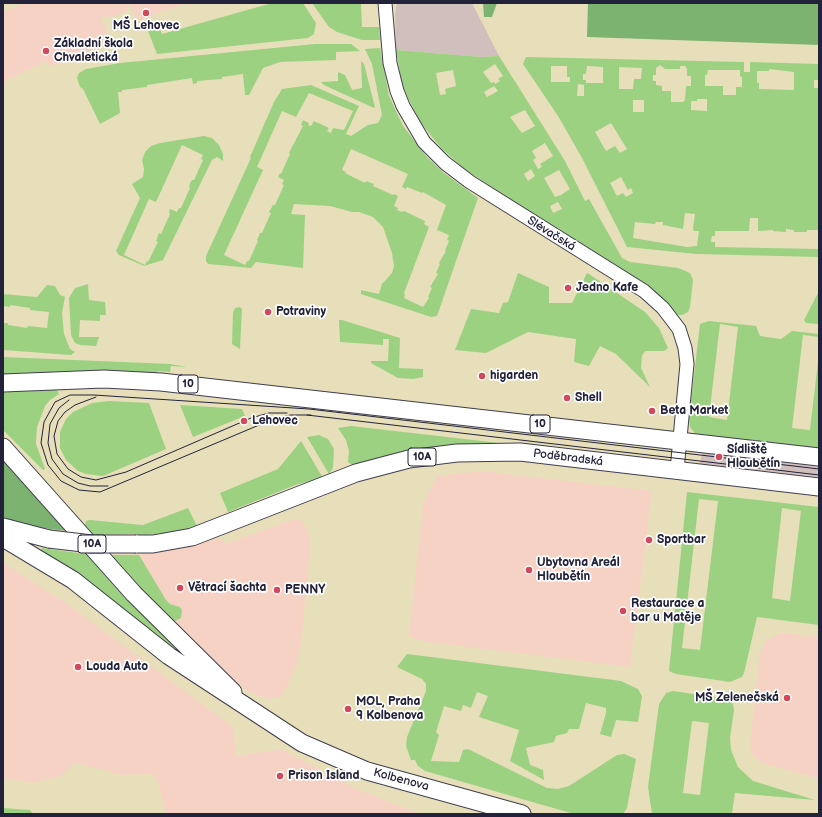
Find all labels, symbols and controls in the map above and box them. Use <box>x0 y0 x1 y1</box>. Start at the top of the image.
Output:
marker: MŠ Lehovec <box>141 8 151 18</box>
place label: MŠ Lehovec <box>113 19 179 33</box>
place label: Základní škola Chvaletická <box>54 37 133 65</box>
marker: Základní škola Chvaletická <box>41 46 51 56</box>
street label: Slévačská <box>524 214 578 254</box>
place label: Jedno Kafe <box>576 281 638 295</box>
marker: Jedno Kafe <box>563 283 573 293</box>
place label: Potraviny <box>276 305 326 319</box>
marker: Potraviny <box>263 307 273 317</box>
place label: higarden <box>490 369 538 383</box>
marker: higarden <box>477 371 487 381</box>
road number: 10 <box>178 375 198 393</box>
place label: Shell <box>575 391 602 405</box>
marker: Shell <box>562 393 572 403</box>
place label: Beta Market <box>660 404 728 418</box>
marker: Beta Market <box>647 406 657 416</box>
place label: Lehovec <box>252 414 298 428</box>
road number: 10 <box>530 415 550 433</box>
marker: Lehovec <box>239 416 249 426</box>
place label: Sídliště Hloubětín <box>727 443 780 471</box>
street label: Poděbradská <box>532 447 604 469</box>
road number: 10A <box>408 448 436 466</box>
marker: Sídliště Hloubětín <box>714 452 724 462</box>
place label: Sportbar <box>657 533 706 547</box>
road number: 10A <box>78 535 106 553</box>
marker: Sportbar <box>644 535 654 545</box>
place label: Ubytovna Areál Hloubětín <box>537 556 620 584</box>
marker: Ubytovna Areál Hloubětín <box>524 565 534 575</box>
place label: Větrací šachta <box>188 581 266 595</box>
marker: Větrací šachta <box>175 583 185 593</box>
place label: PENNY <box>285 583 325 597</box>
marker: PENNY <box>272 585 282 595</box>
place label: Restaurace a bar u Matěje <box>631 597 704 625</box>
marker: Restaurace a bar u Matěje <box>618 606 628 616</box>
place label: Louda Auto <box>86 660 148 674</box>
marker: Louda Auto <box>73 662 83 672</box>
place label: MŠ Zelenečská <box>695 691 779 705</box>
marker: MŠ Zelenečská <box>782 693 792 703</box>
place label: MOL, Praha 9 Kolbenova <box>356 695 423 723</box>
marker: MOL, Praha 9 Kolbenova <box>343 704 353 714</box>
street label: Kolbenova <box>372 766 430 794</box>
place label: Prison Island <box>288 769 360 783</box>
marker: Prison Island <box>275 771 285 781</box>

